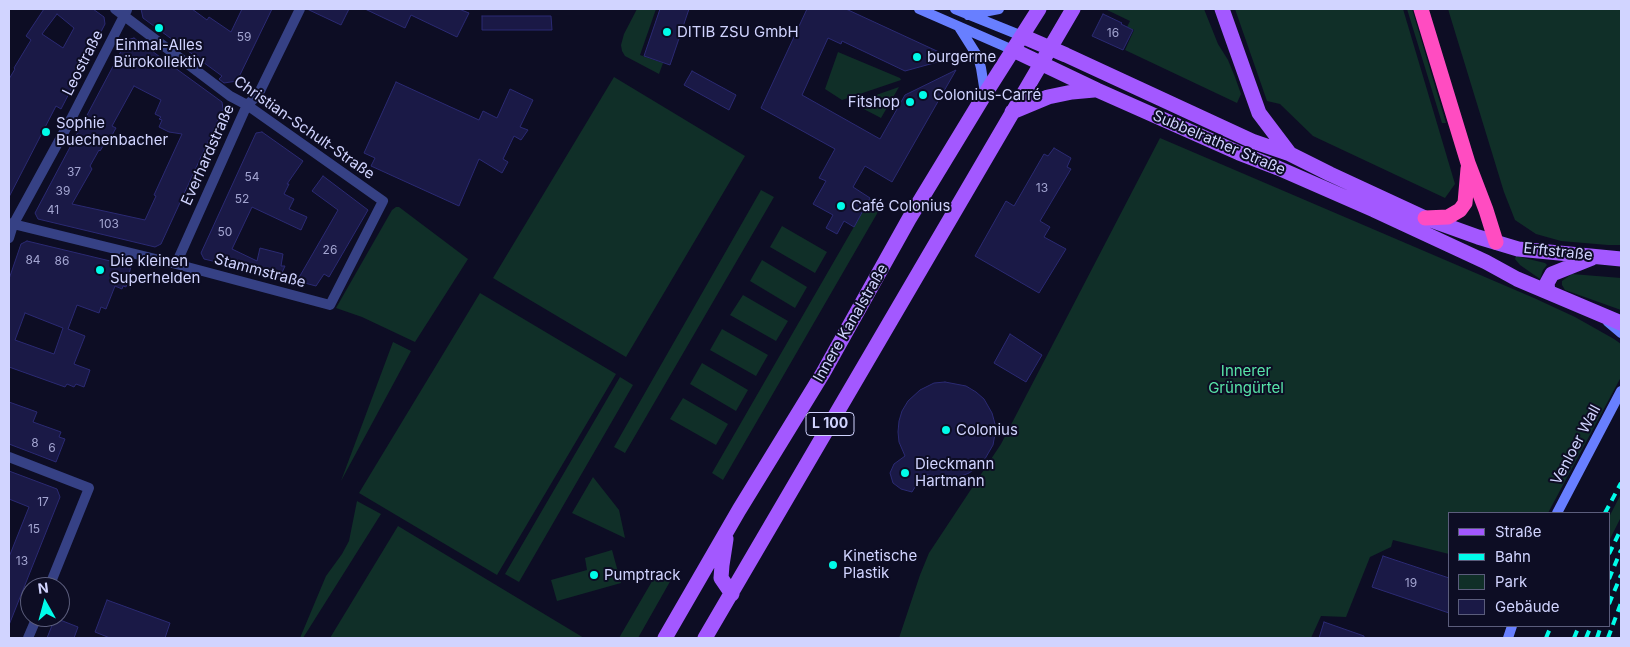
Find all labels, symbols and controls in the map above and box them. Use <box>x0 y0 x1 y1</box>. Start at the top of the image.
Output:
marker: Einmal-Alles Bürokollektiv <box>153 22 165 34</box>
place label: DITIB ZSU GmbH <box>677 23 799 41</box>
marker: DITIB ZSU GmbH <box>661 26 673 38</box>
house number: 16 <box>1107 26 1119 40</box>
street label: Leostraße <box>59 27 107 99</box>
house number: 59 <box>237 30 251 44</box>
place label: Einmal-Alles Bürokollektiv <box>113 36 205 71</box>
place label: burgerme <box>927 48 996 66</box>
marker: burgerme <box>911 51 923 63</box>
street label: Christian-Schult-Straße <box>230 72 378 184</box>
place label: Colonius-Carré <box>933 86 1041 104</box>
marker: Colonius-Carré <box>917 89 929 101</box>
place label: Fitshop <box>848 93 900 111</box>
marker: Fitshop <box>904 96 916 108</box>
street label: Everhardstraße <box>178 102 238 208</box>
street label: Subbelrather Straße <box>1150 107 1288 179</box>
place label: Sophie Buechenbacher <box>56 114 168 149</box>
marker: Sophie Buechenbacher <box>40 126 52 138</box>
house number: 37 <box>67 165 81 179</box>
house number: 54 <box>244 170 260 184</box>
house number: 13 <box>1036 181 1048 195</box>
house number: 39 <box>56 184 70 198</box>
house number: 52 <box>235 192 249 206</box>
place label: Café Colonius <box>851 197 950 215</box>
marker: Café Colonius <box>835 200 847 212</box>
house number: 41 <box>47 203 59 217</box>
house number: 103 <box>99 217 119 231</box>
house number: 50 <box>218 225 232 239</box>
street label: Erftstraße <box>1522 239 1594 265</box>
house number: 26 <box>323 243 337 257</box>
street label: Stammstraße <box>212 250 308 292</box>
place label: Die kleinen Superhelden <box>110 252 200 287</box>
house number: 84 <box>25 253 41 267</box>
house number: 86 <box>55 254 69 268</box>
street label: Innere Kanalstraße <box>810 261 892 385</box>
marker: Die kleinen Superhelden <box>94 264 106 276</box>
park label: Innerer Grüngürtel <box>1208 362 1284 397</box>
street label: Venloer Wall <box>1547 402 1605 488</box>
road number: L 100 <box>806 412 854 436</box>
place label: Colonius <box>956 421 1018 439</box>
marker: Colonius <box>940 424 952 436</box>
house number: 8 <box>31 436 39 450</box>
house number: 6 <box>48 441 56 455</box>
place label: Dieckmann Hartmann <box>915 455 994 490</box>
marker: Dieckmann Hartmann <box>899 467 911 479</box>
house number: 17 <box>37 495 49 509</box>
legend <box>1448 512 1610 627</box>
house number: 15 <box>28 522 40 536</box>
text: Straße <box>1495 522 1542 541</box>
place label: Kinetische Plastik <box>843 547 917 582</box>
text: Bahn <box>1495 547 1531 566</box>
house number: 13 <box>16 554 28 568</box>
marker: Kinetische Plastik <box>827 559 839 571</box>
place label: Pumptrack <box>604 566 681 584</box>
marker: Pumptrack <box>588 569 600 581</box>
text: Park <box>1495 572 1527 591</box>
house number: 19 <box>1405 576 1417 590</box>
north arrow <box>20 577 70 627</box>
text: N <box>37 579 50 597</box>
text: Gebäude <box>1495 597 1560 616</box>

